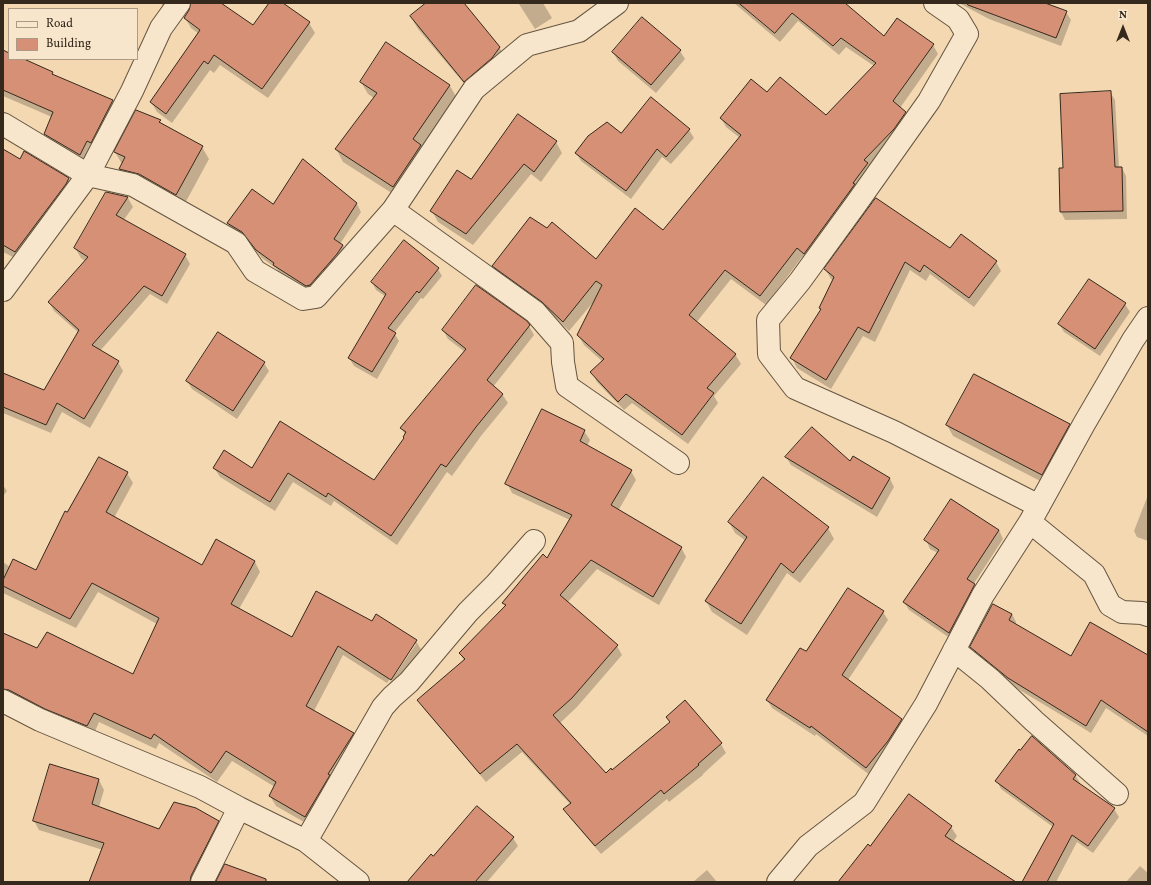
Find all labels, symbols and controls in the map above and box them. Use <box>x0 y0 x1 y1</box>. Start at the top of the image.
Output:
legend <box>8 8 138 60</box>
north arrow <box>1103 8 1143 48</box>
text: N <box>1119 8 1127 23</box>
text: Road <box>46 16 73 32</box>
text: Building <box>46 36 91 52</box>

